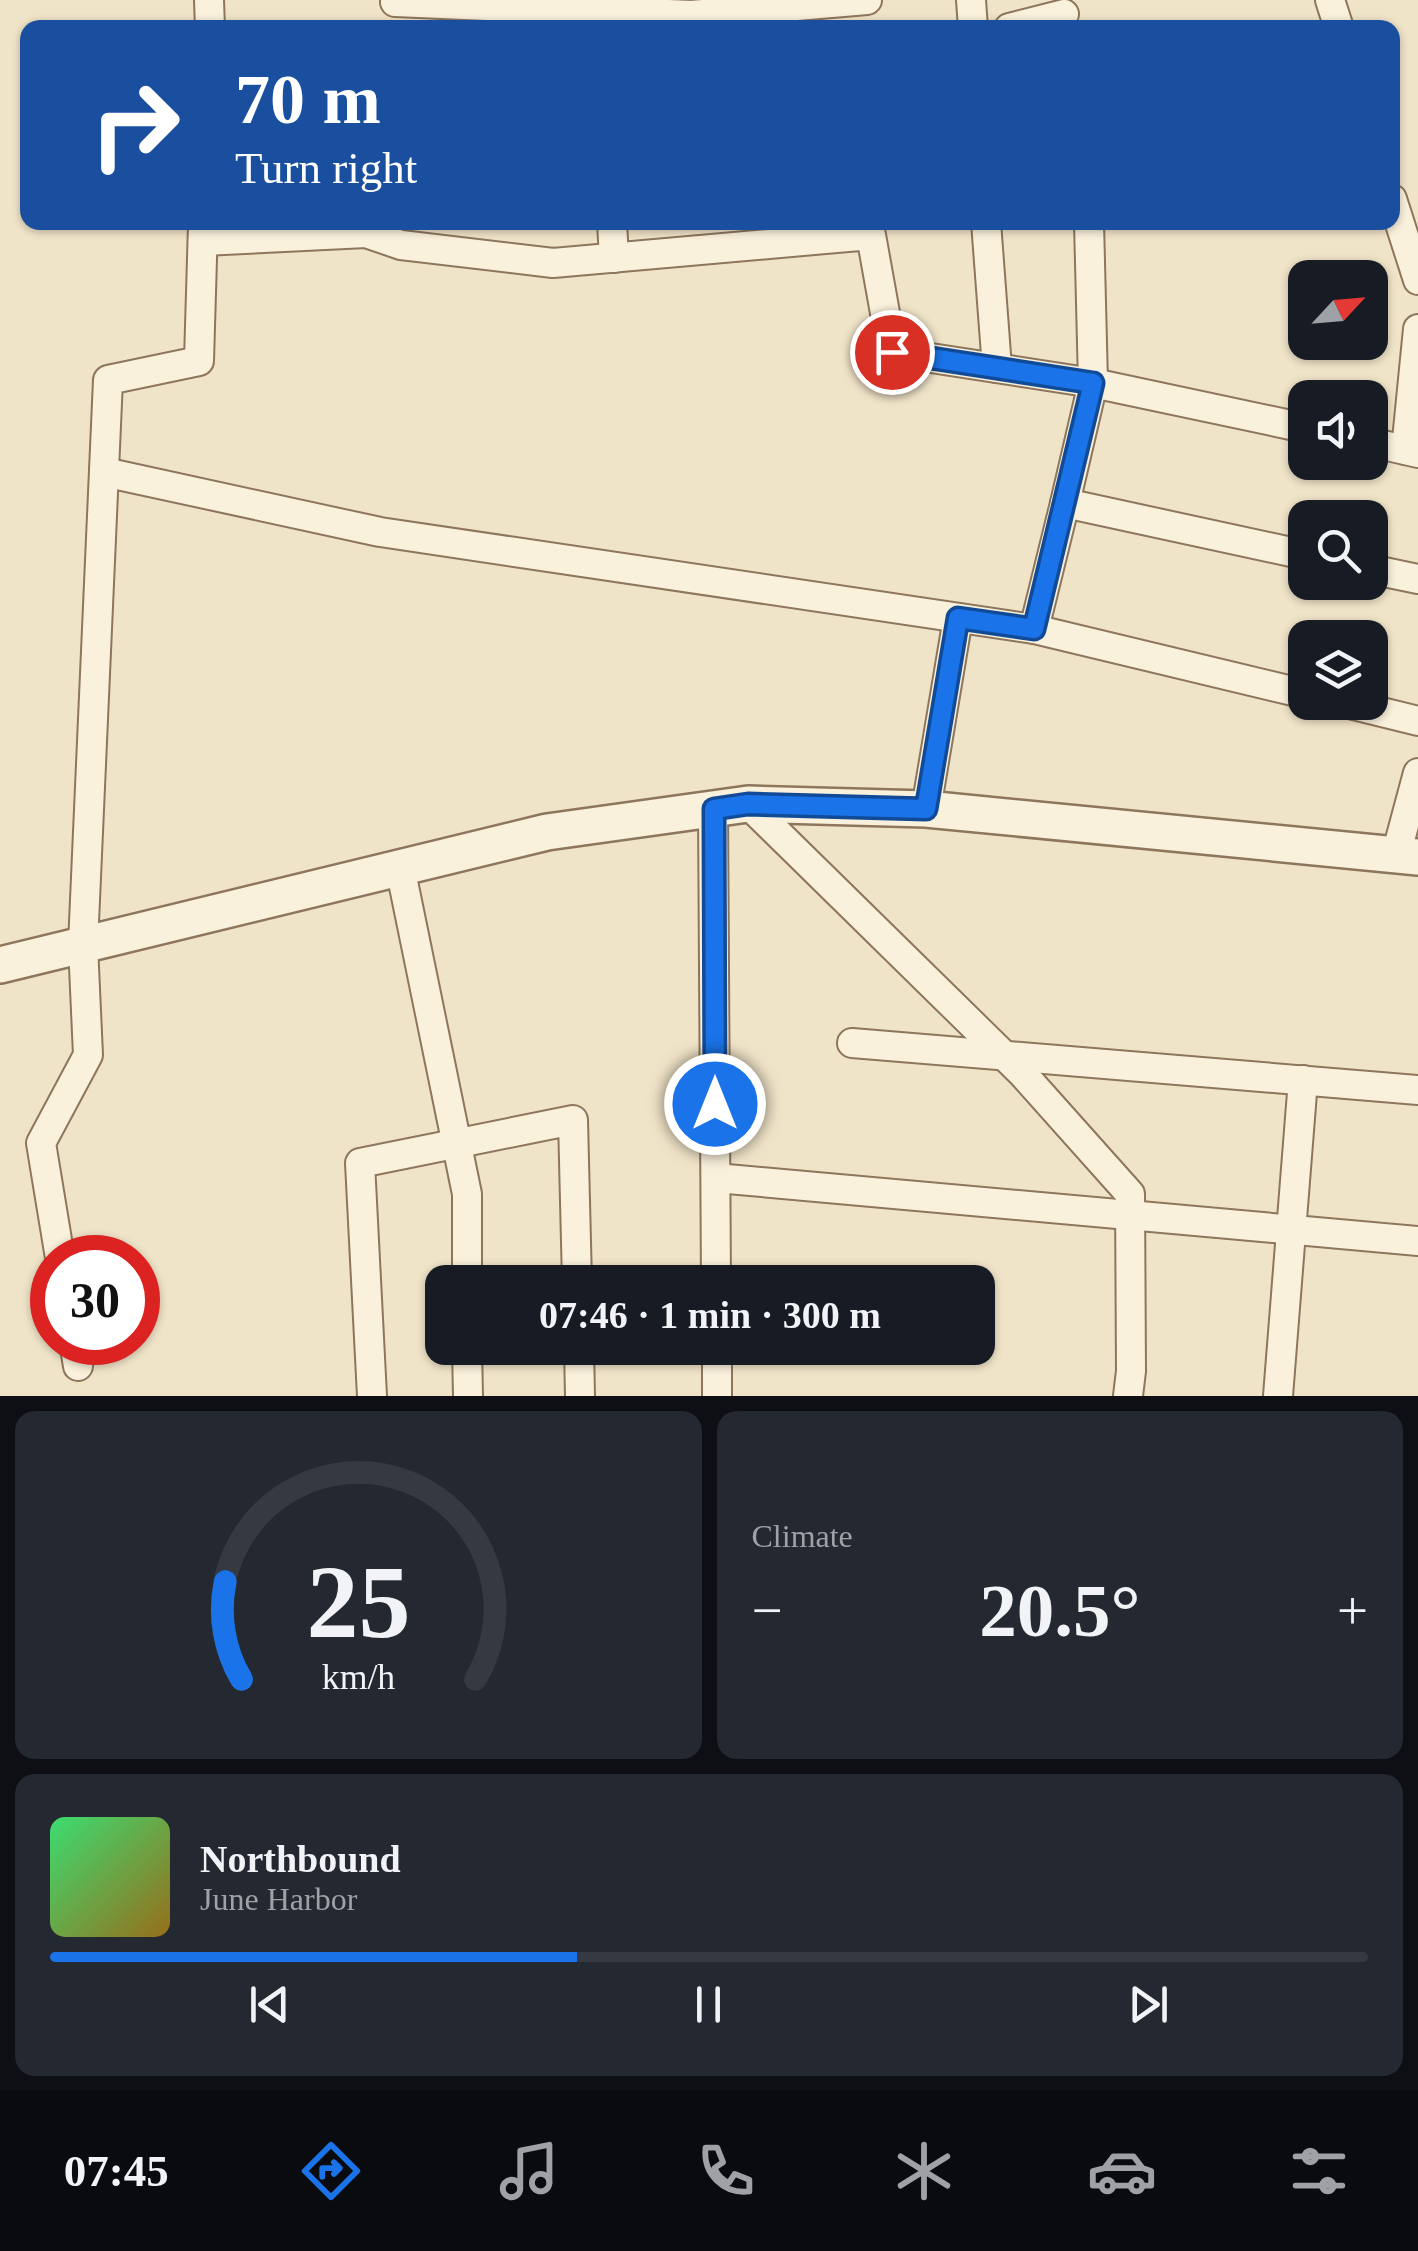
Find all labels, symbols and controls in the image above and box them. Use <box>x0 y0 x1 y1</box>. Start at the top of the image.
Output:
icon: right <box>70 60 200 190</box>
text: 70 m <box>235 61 381 138</box>
text: Turn right <box>235 143 417 193</box>
north arrow <box>1288 260 1388 360</box>
map controls <box>1288 260 1388 720</box>
pin <box>850 310 935 395</box>
icon: arrive <box>865 325 920 380</box>
button: sound <box>1288 380 1388 480</box>
button: search <box>1288 500 1388 600</box>
button: layers <box>1288 620 1388 720</box>
position arrow <box>663 1052 767 1156</box>
speed limit sign: 30 <box>30 1235 160 1365</box>
text: 07:46 · 1 min · 300 m <box>539 1294 881 1336</box>
text: Climate <box>752 1518 853 1554</box>
text: 25 <box>306 1544 410 1659</box>
text: 20.5° <box>979 1569 1140 1652</box>
text: − <box>752 1580 783 1641</box>
text: + <box>1337 1580 1368 1641</box>
text: km/h <box>322 1657 395 1697</box>
text: Northbound <box>200 1838 401 1880</box>
text: June Harbor <box>200 1881 357 1917</box>
icon: previous <box>242 1977 297 2032</box>
icon: pause <box>681 1977 736 2032</box>
icon: next <box>1121 1977 1176 2032</box>
icon: directions <box>296 2136 366 2206</box>
icon: music <box>494 2136 564 2206</box>
icon: phone <box>691 2136 761 2206</box>
icon: climate <box>889 2136 959 2206</box>
icon: car <box>1087 2136 1157 2206</box>
icon: filters <box>1284 2136 1354 2206</box>
text: 07:45 <box>64 2146 169 2196</box>

